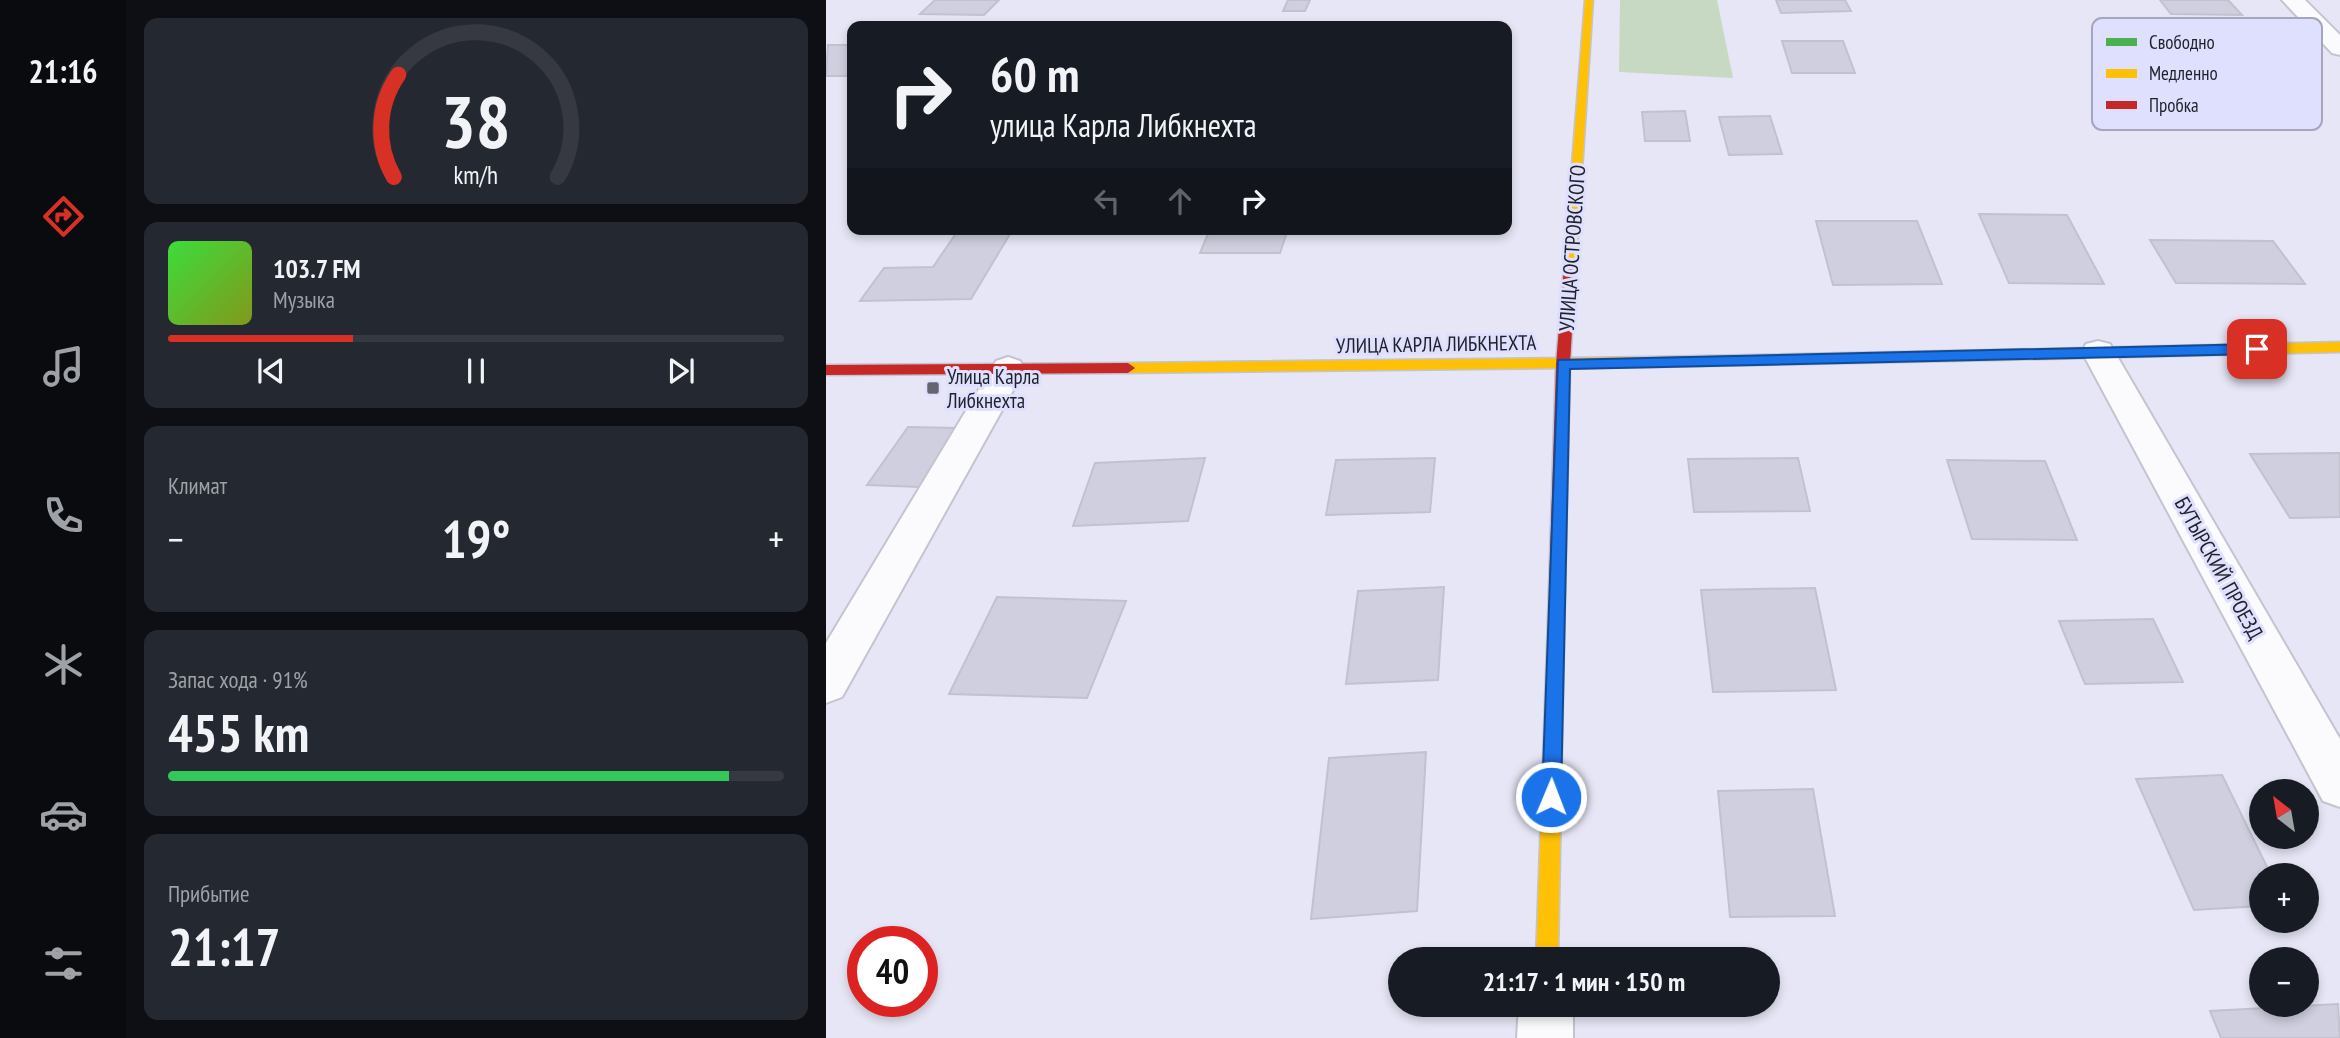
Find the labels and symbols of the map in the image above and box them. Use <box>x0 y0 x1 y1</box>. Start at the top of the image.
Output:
legend <box>2092 18 2322 130</box>
text: Свободно <box>2149 30 2215 54</box>
text: Медленно <box>2149 61 2218 85</box>
text: Пробка <box>2149 93 2199 117</box>
street label: УЛИЦА ОСТРОВСКОГО <box>1553 164 1591 332</box>
pin <box>2227 319 2287 379</box>
street label: УЛИЦА КАРЛА ЛИБКНЕХТА <box>1336 329 1536 359</box>
place label: Улица Карла Либкнехта <box>946 363 1040 414</box>
marker: Улица Карла Либкнехта <box>925 380 941 396</box>
street label: БУТЫРСКИЙ ПРОЕЗД <box>2169 492 2269 644</box>
position arrow <box>1514 760 1588 834</box>
north arrow <box>2249 779 2319 849</box>
speed limit sign: 40 <box>847 926 938 1017</box>

